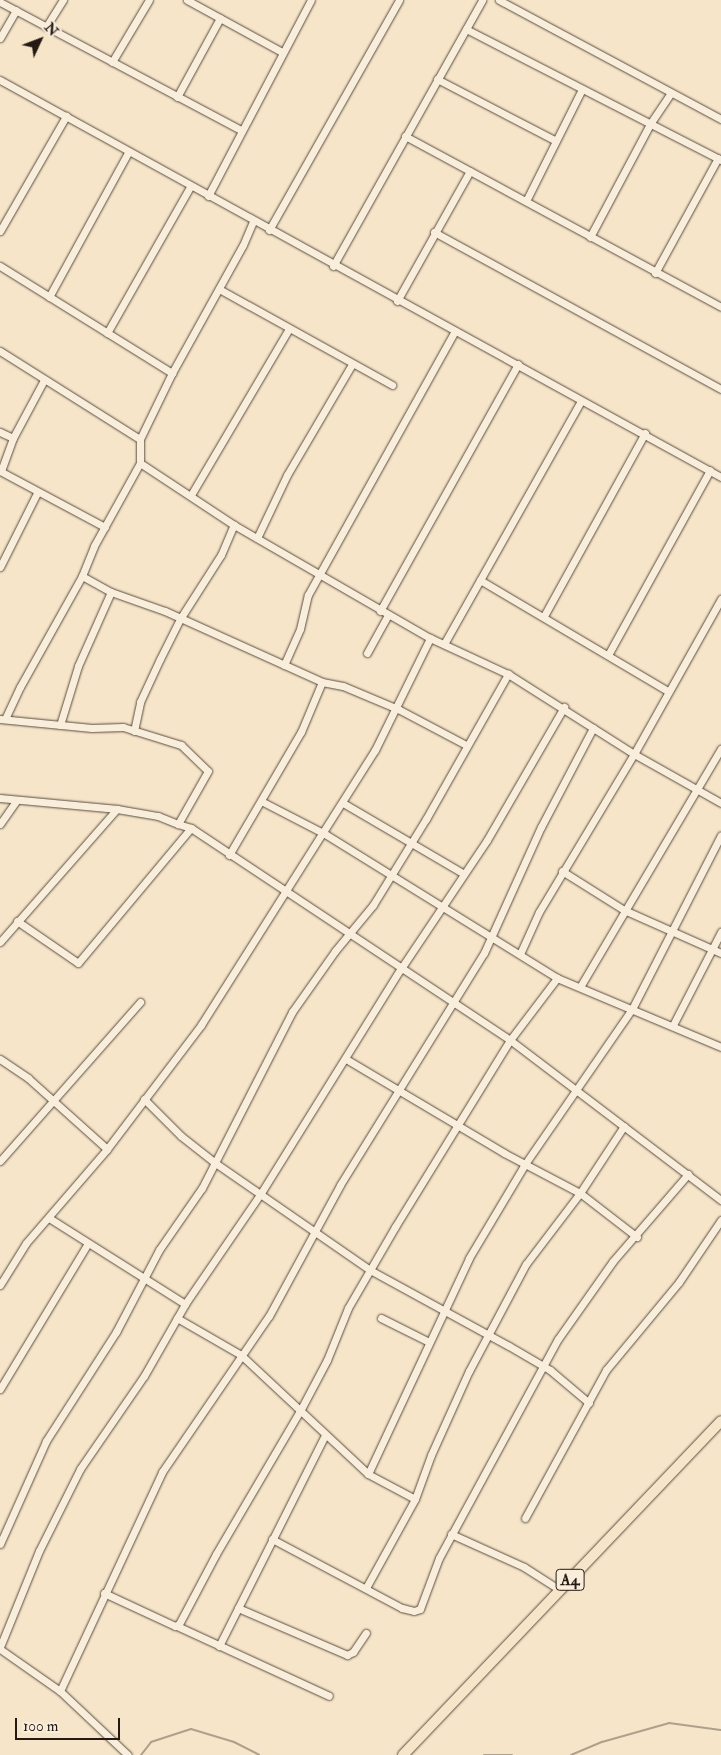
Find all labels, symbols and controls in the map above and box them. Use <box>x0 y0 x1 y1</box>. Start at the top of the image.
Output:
north arrow <box>15 15 65 65</box>
text: N <box>41 19 62 40</box>
road number: A4 <box>555 1566 585 1594</box>
scale bar <box>18 1708 122 1740</box>
text: 100 m <box>23 1717 58 1736</box>

